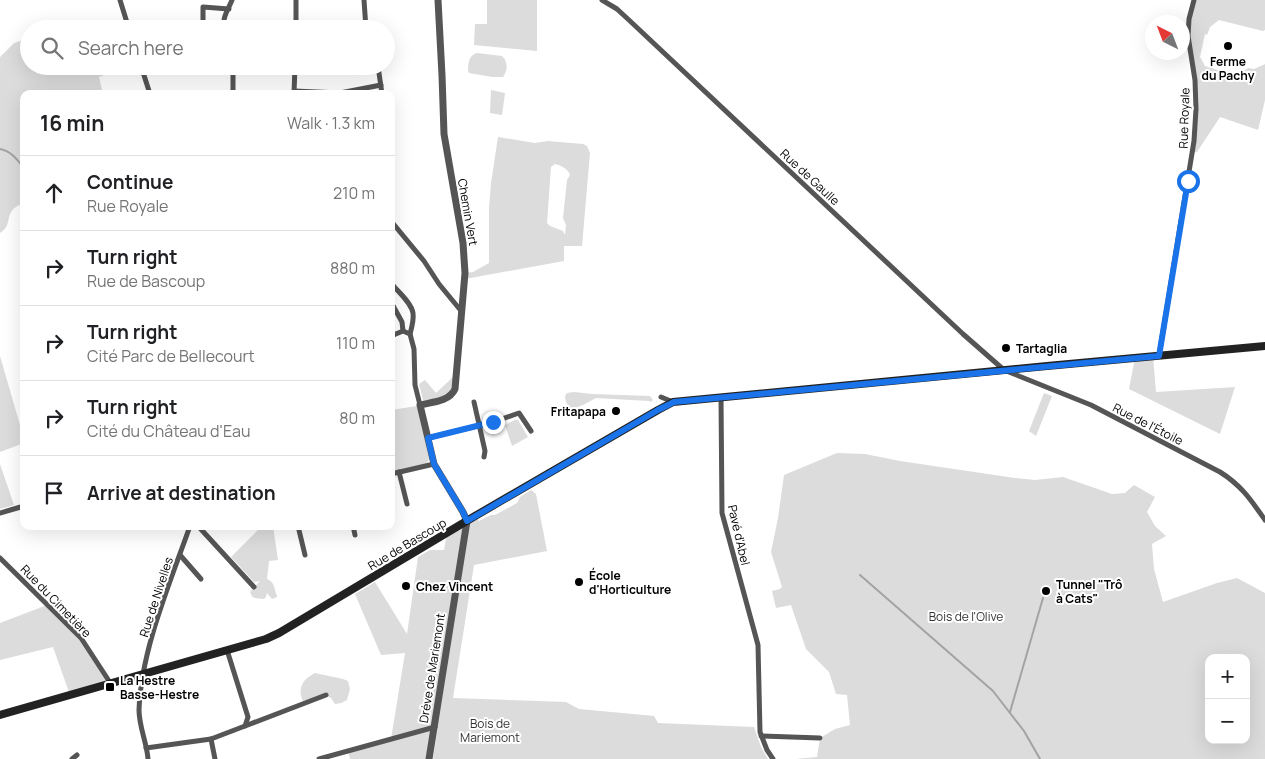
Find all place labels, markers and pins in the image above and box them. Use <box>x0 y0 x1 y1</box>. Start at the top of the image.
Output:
marker: Ferme du Pachy <box>1222 40 1234 52</box>
place label: Ferme du Pachy <box>1202 53 1255 84</box>
place label: Tartaglia <box>1016 340 1067 357</box>
marker: Tartaglia <box>1000 342 1012 354</box>
place label: Fritapapa <box>551 403 606 420</box>
marker: Fritapapa <box>610 405 622 417</box>
place label: École d'Horticulture <box>589 567 671 598</box>
marker: École d'Horticulture <box>573 576 585 588</box>
place label: Tunnel "Trô à Cats" <box>1056 576 1122 607</box>
place label: Chez Vincent <box>416 578 493 595</box>
marker: Chez Vincent <box>400 580 412 592</box>
marker: Tunnel "Trô à Cats" <box>1040 585 1052 597</box>
place label: La Hestre Basse-Hestre <box>120 672 199 703</box>
marker: La Hestre Basse-Hestre <box>104 681 116 693</box>

